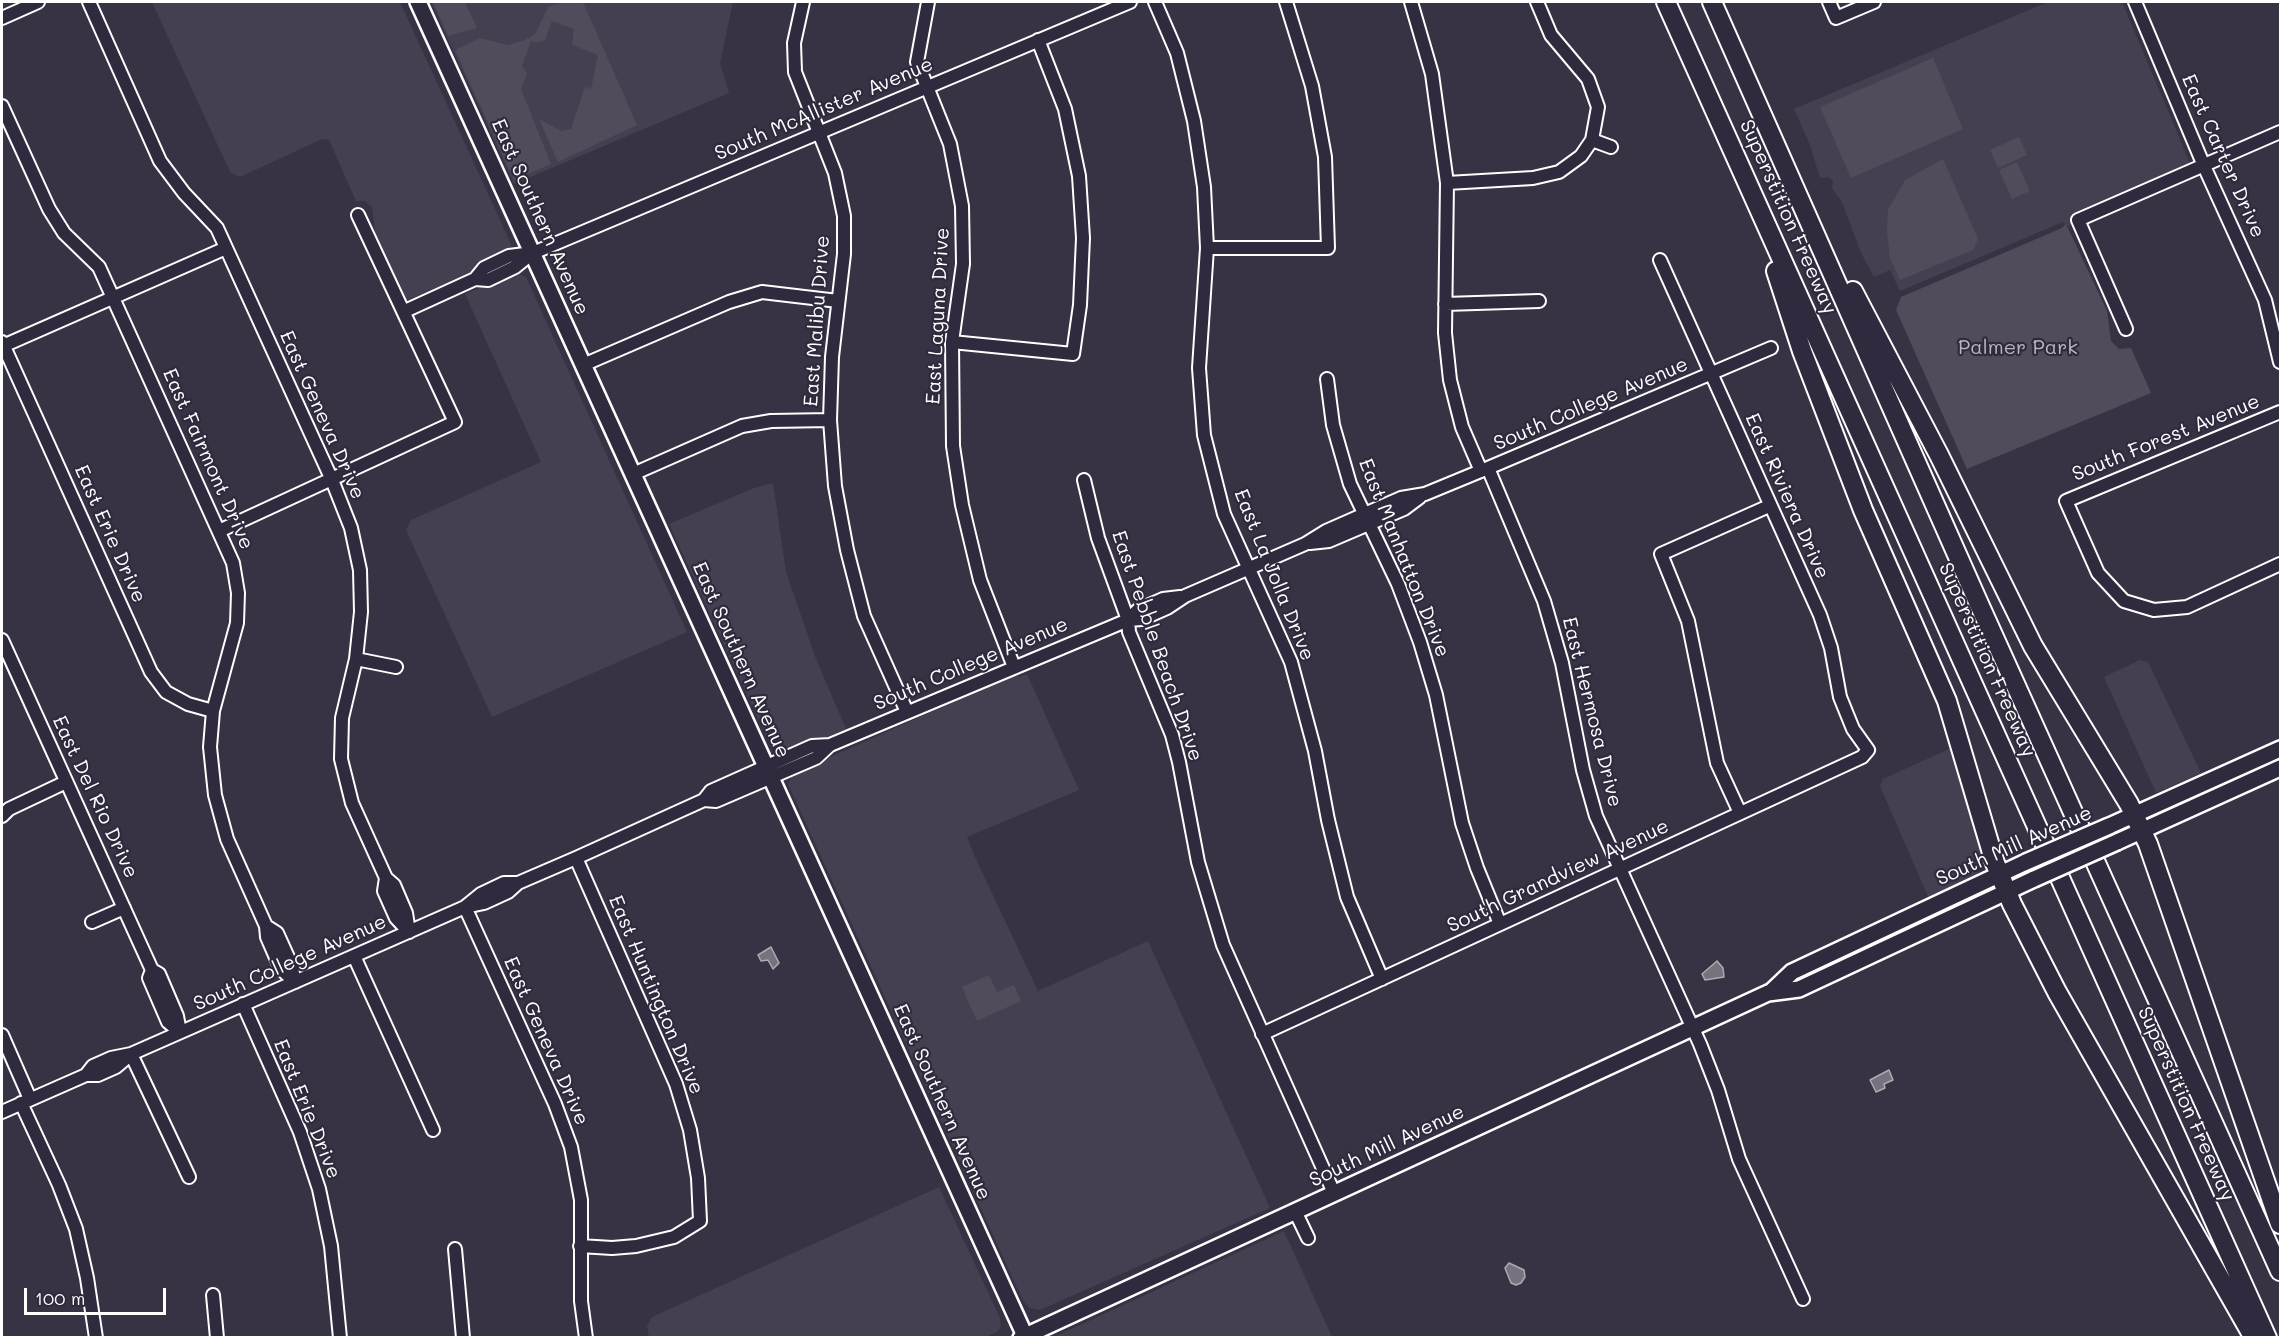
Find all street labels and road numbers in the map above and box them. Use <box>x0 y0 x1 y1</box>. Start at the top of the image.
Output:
street label: South McAllister Avenue <box>711 52 937 166</box>
street label: East Carter Drive <box>2176 71 2270 241</box>
street label: East Southern Avenue <box>486 115 594 319</box>
street label: Superstition Freeway <box>1734 116 1842 318</box>
street label: East Laguna Drive <box>921 227 955 405</box>
street label: East Malibu Drive <box>799 235 835 407</box>
street label: East Geneva Drive <box>274 327 370 503</box>
street label: South College Avenue <box>1490 352 1692 456</box>
street label: East Fairmont Drive <box>157 365 259 553</box>
street label: South Forest Avenue <box>2069 389 2263 487</box>
street label: East Riviera Drive <box>1740 410 1834 582</box>
street label: East Manhatton Drive <box>1353 455 1455 661</box>
street label: East Erie Drive <box>69 461 151 607</box>
street label: East La Jolla Drive <box>1229 486 1319 664</box>
street label: East Pebble Beach Drive <box>1106 528 1208 764</box>
street label: East Southern Avenue <box>687 558 795 762</box>
street label: Superstition Freeway <box>1933 559 2041 761</box>
street label: South College Avenue <box>870 612 1072 716</box>
street label: East Hermosa Drive <box>1557 615 1627 809</box>
street label: East Del Rio Drive <box>47 712 143 882</box>
street label: South Mill Avenue <box>1932 801 2096 891</box>
street label: South Grandview Avenue <box>1443 814 1673 938</box>
street label: East Huntington Drive <box>603 892 709 1098</box>
street label: South College Avenue <box>190 910 390 1016</box>
street label: East Geneva Drive <box>498 953 594 1129</box>
street label: East Southern Avenue <box>888 1000 996 1204</box>
street label: Superstition Freeway <box>2132 1003 2240 1205</box>
street label: East Erie Drive <box>268 1036 346 1182</box>
street label: South Mill Avenue <box>1306 1100 1468 1192</box>

